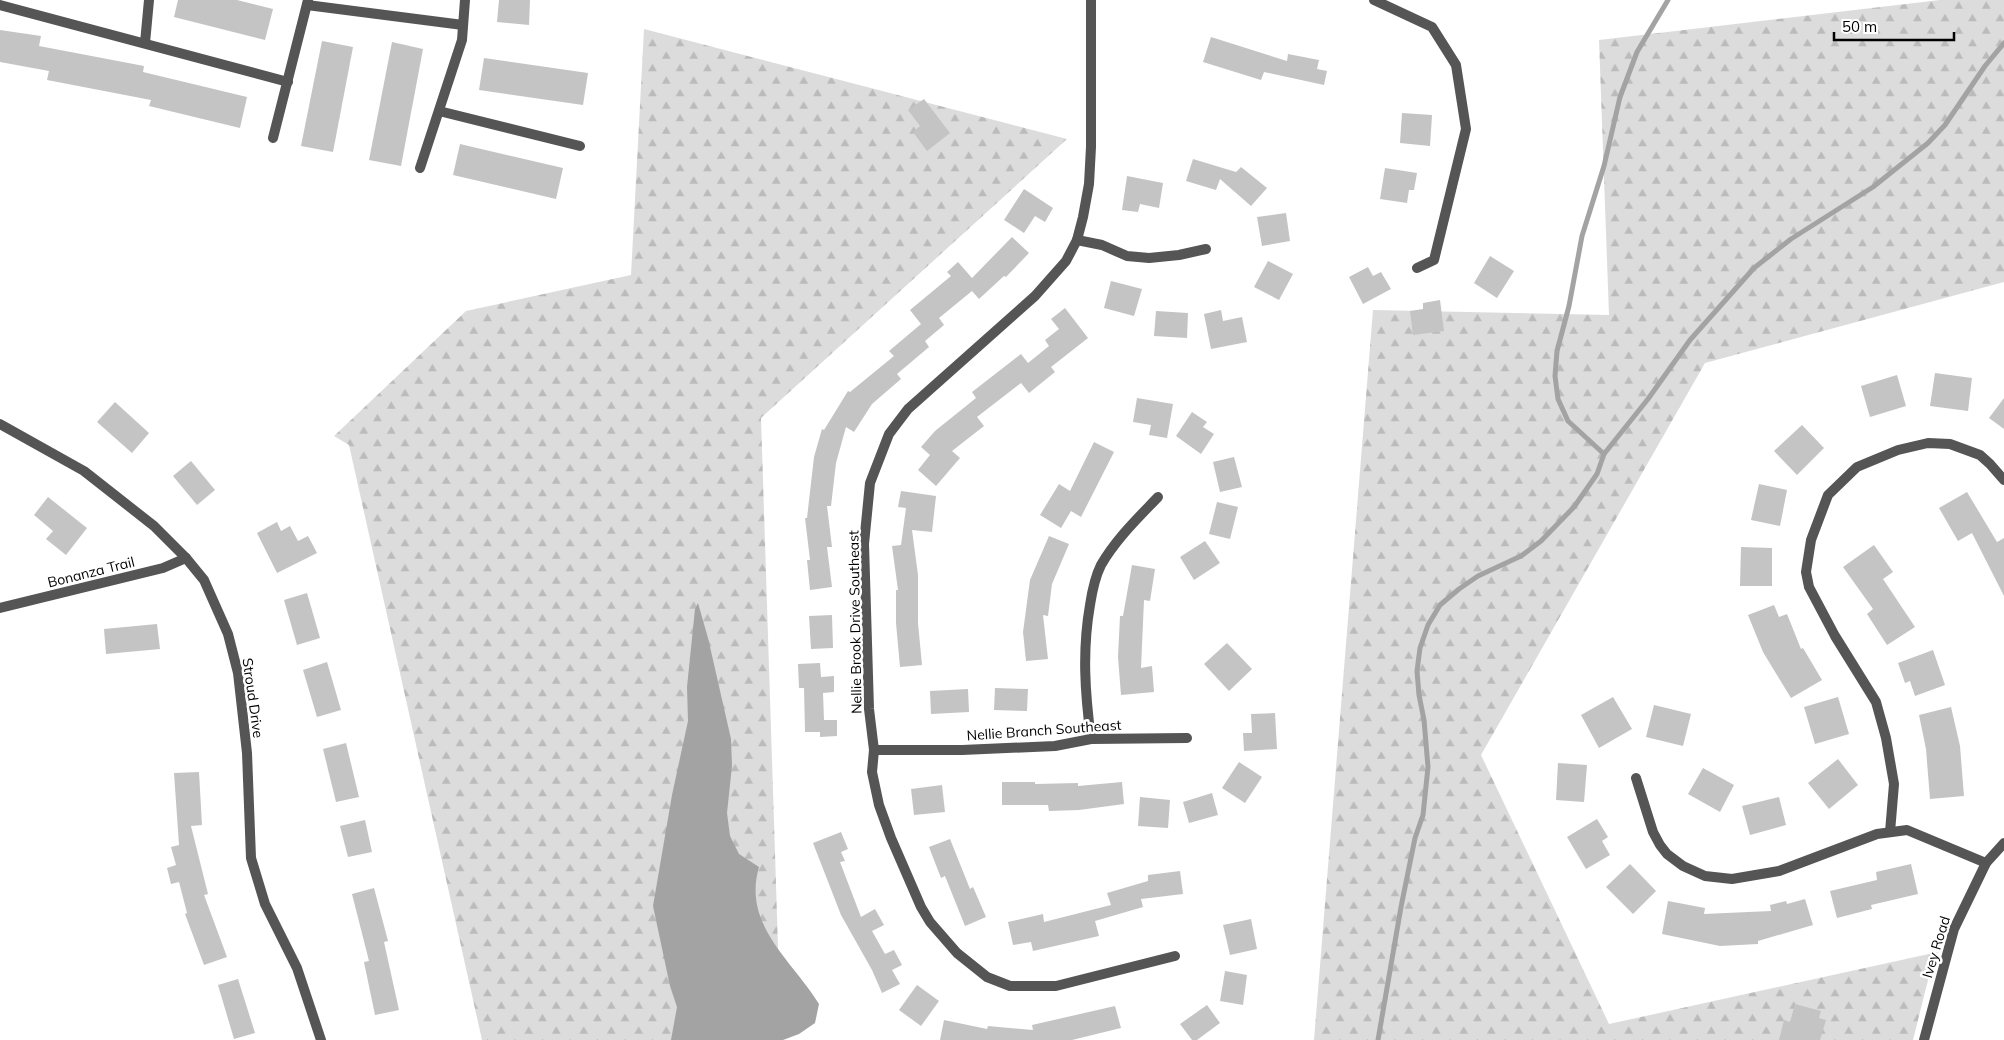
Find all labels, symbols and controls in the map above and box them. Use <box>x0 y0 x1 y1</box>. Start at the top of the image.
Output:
scale bar <box>1834 10 1954 42</box>
text: 50 m <box>1842 17 1877 36</box>
street label: Nellie Brook Drive Southeast <box>844 530 866 714</box>
street label: Bonanza Trail <box>46 552 136 592</box>
street label: Stroud Drive <box>238 657 268 739</box>
street label: Nellie Branch Southeast <box>966 716 1122 744</box>
street label: Ivey Road <box>1918 914 1954 980</box>

